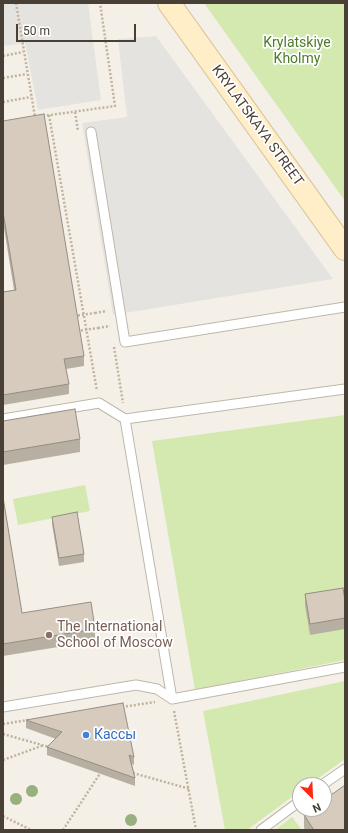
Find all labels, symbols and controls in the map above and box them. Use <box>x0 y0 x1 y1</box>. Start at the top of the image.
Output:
scale bar <box>18 16 138 42</box>
text: 50 m <box>23 24 50 38</box>
park label: Krylatskiye Kholmy <box>263 35 331 68</box>
street label: KRYLATSKAYA STREET <box>207 62 307 190</box>
place label: The International School of Moscow <box>57 619 173 652</box>
marker: The International School of Moscow <box>44 630 54 640</box>
place label: Кассы <box>94 727 136 743</box>
marker: Кассы <box>81 730 91 740</box>
north arrow <box>292 777 332 817</box>
text: N <box>310 800 323 815</box>

